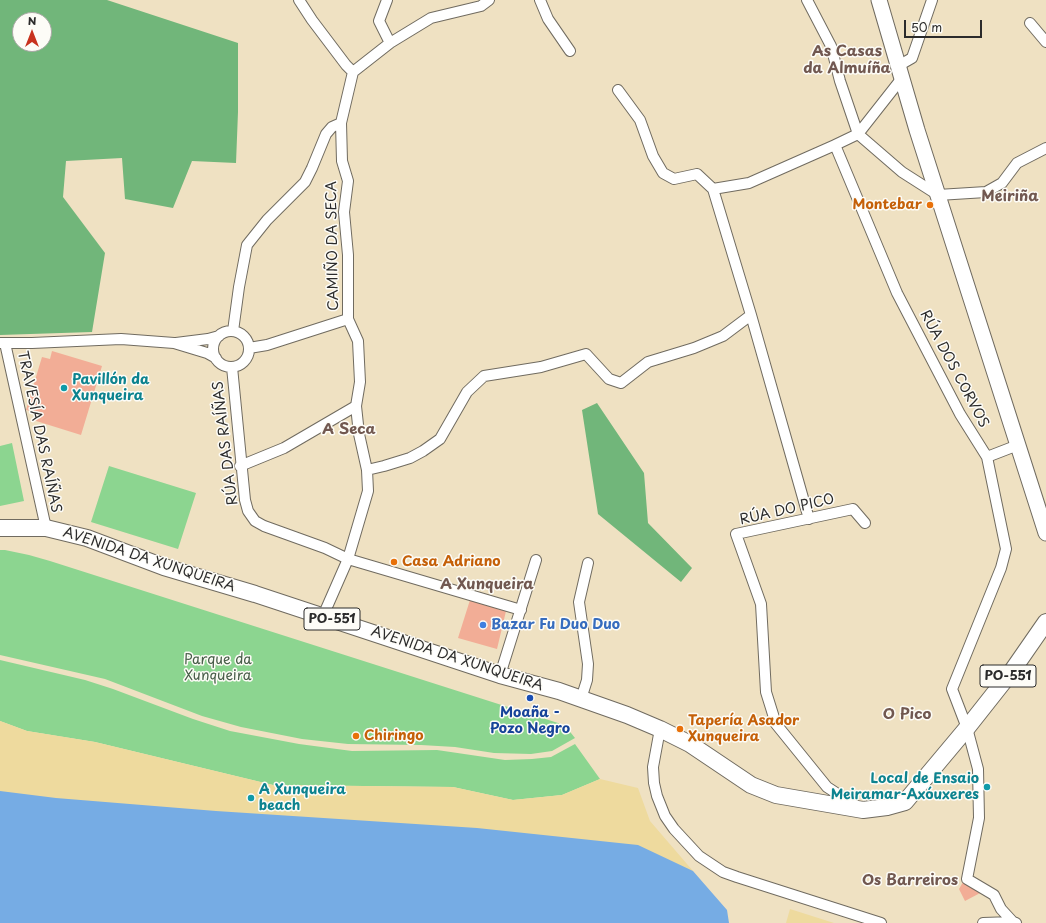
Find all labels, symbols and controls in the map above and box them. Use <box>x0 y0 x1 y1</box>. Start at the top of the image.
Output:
north arrow <box>12 12 52 52</box>
text: N <box>28 12 36 29</box>
scale bar <box>906 12 984 38</box>
text: 50 m <box>911 18 942 36</box>
district label: As Casas da Almuíña <box>803 43 891 78</box>
street label: CAMIÑO DA SECA <box>323 181 343 311</box>
district label: Meiriña <box>981 188 1039 206</box>
place label: Montebar <box>853 197 922 213</box>
marker: Montebar <box>925 200 935 210</box>
street label: RÚA DOS CORVOS <box>916 307 992 431</box>
street label: TRAVESÍA DAS RAÍÑAS <box>14 349 64 515</box>
place label: Pavillón da Xunqueira <box>72 372 149 404</box>
street label: RÚA DAS RAÍÑAS <box>210 380 242 506</box>
marker: Pavillón da Xunqueira <box>59 383 69 393</box>
district label: A Seca <box>322 421 376 439</box>
street label: RÚA DO PICO <box>738 491 836 529</box>
street label: AVENIDA DA XUNQUEIRA <box>61 524 237 596</box>
place label: Casa Adriano <box>402 554 501 570</box>
marker: Casa Adriano <box>389 557 399 567</box>
district label: A Xunqueira <box>440 576 534 594</box>
road number: PO-551 <box>304 608 360 630</box>
place label: Bazar Fu Duo Duo <box>491 617 620 633</box>
marker: Bazar Fu Duo Duo <box>478 620 488 630</box>
street label: AVENIDA DA XUNQUEIRA <box>369 623 545 695</box>
park label: Parque da Xunqueira <box>184 652 252 684</box>
road number: PO-551 <box>980 665 1036 687</box>
marker: Moaña - Pozo Negro <box>525 693 535 703</box>
place label: Moaña - Pozo Negro <box>490 705 570 738</box>
district label: O Pico <box>883 706 931 724</box>
place label: Tapería Asador Xunqueira <box>688 713 799 746</box>
marker: Tapería Asador Xunqueira <box>675 724 685 734</box>
place label: Chiringo <box>364 728 423 744</box>
marker: Chiringo <box>351 731 361 741</box>
place label: Local de Ensaio Meiramar-Axóuxeres <box>831 771 979 804</box>
place label: A Xunqueira beach <box>259 782 346 814</box>
marker: Local de Ensaio Meiramar-Axóuxeres <box>982 782 992 792</box>
marker: A Xunqueira beach <box>246 793 256 803</box>
district label: Os Barreiros <box>862 872 958 890</box>

